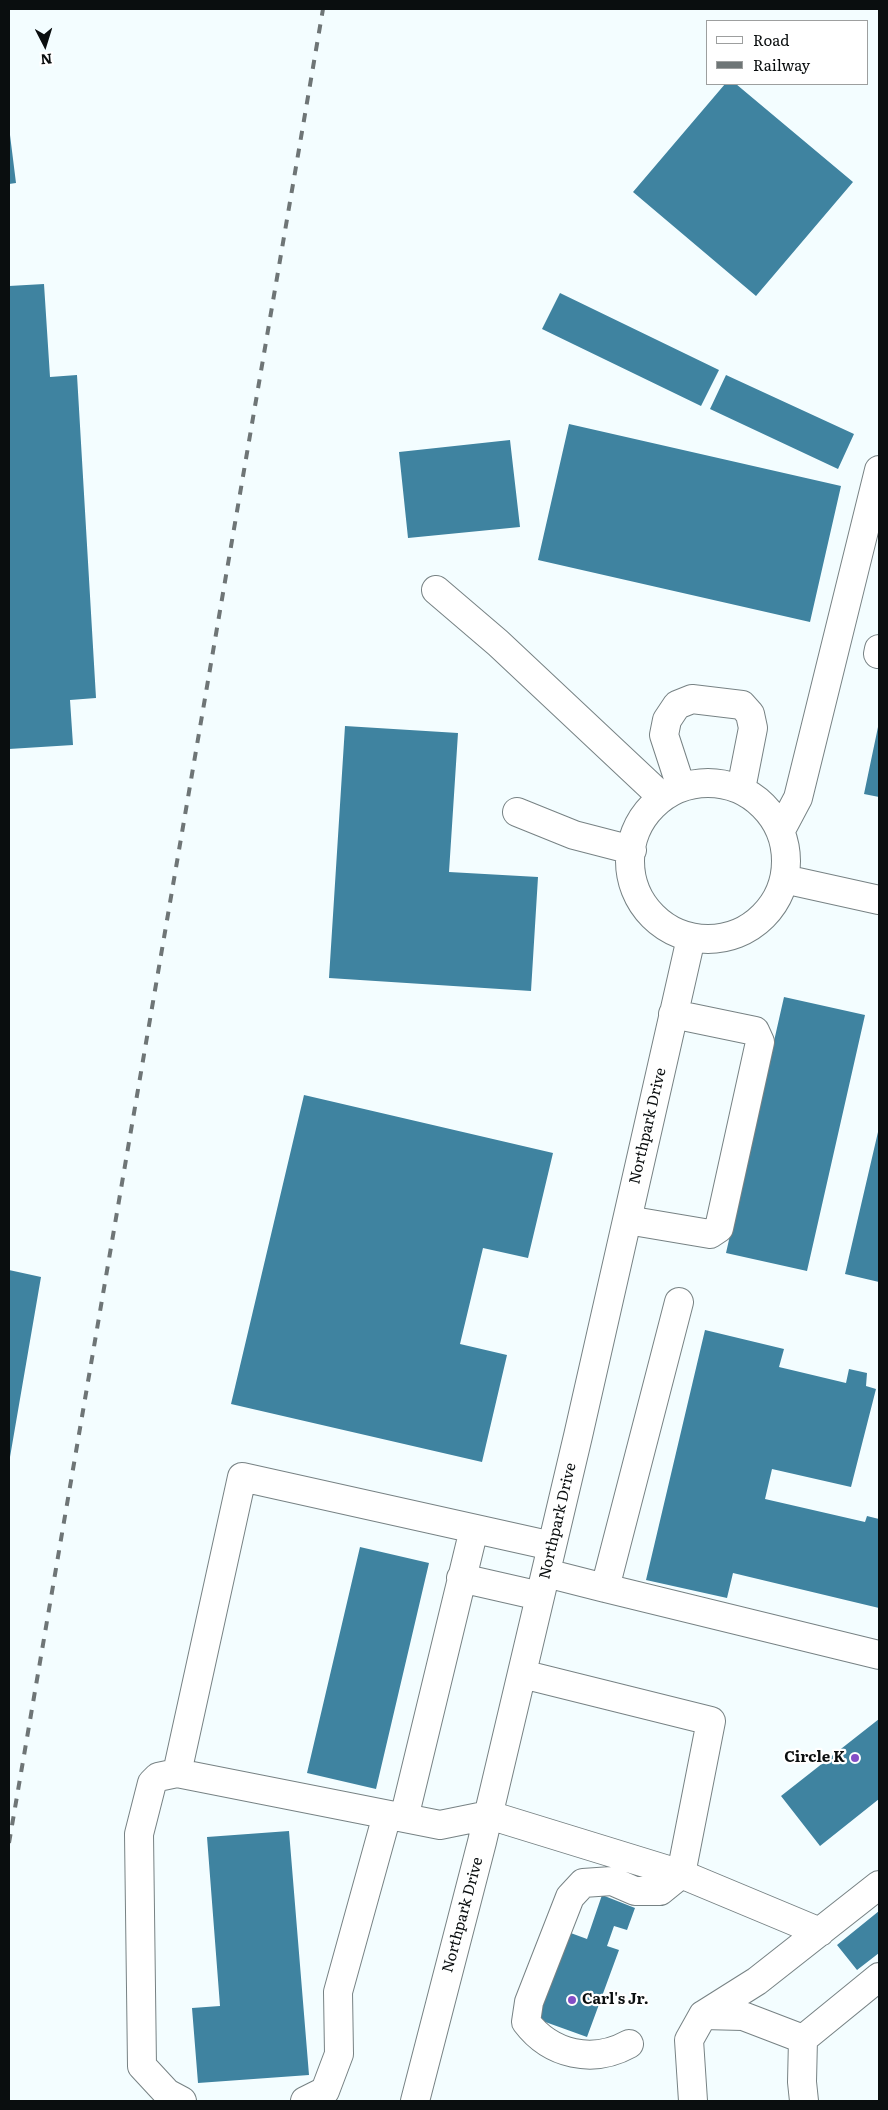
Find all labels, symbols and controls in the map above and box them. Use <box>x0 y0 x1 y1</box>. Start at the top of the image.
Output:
north arrow <box>20 20 70 70</box>
legend <box>706 20 868 85</box>
text: Road <box>753 28 789 51</box>
text: N <box>40 49 53 70</box>
text: Railway <box>753 53 810 76</box>
street label: Northpark Drive <box>626 1066 670 1186</box>
street label: Northpark Drive <box>536 1461 580 1581</box>
place label: Circle K <box>784 1749 845 1767</box>
marker: Circle K <box>849 1752 861 1764</box>
street label: Northpark Drive <box>439 1855 487 1975</box>
place label: Carl's Jr. <box>582 1991 649 2009</box>
marker: Carl's Jr. <box>566 1994 578 2006</box>

